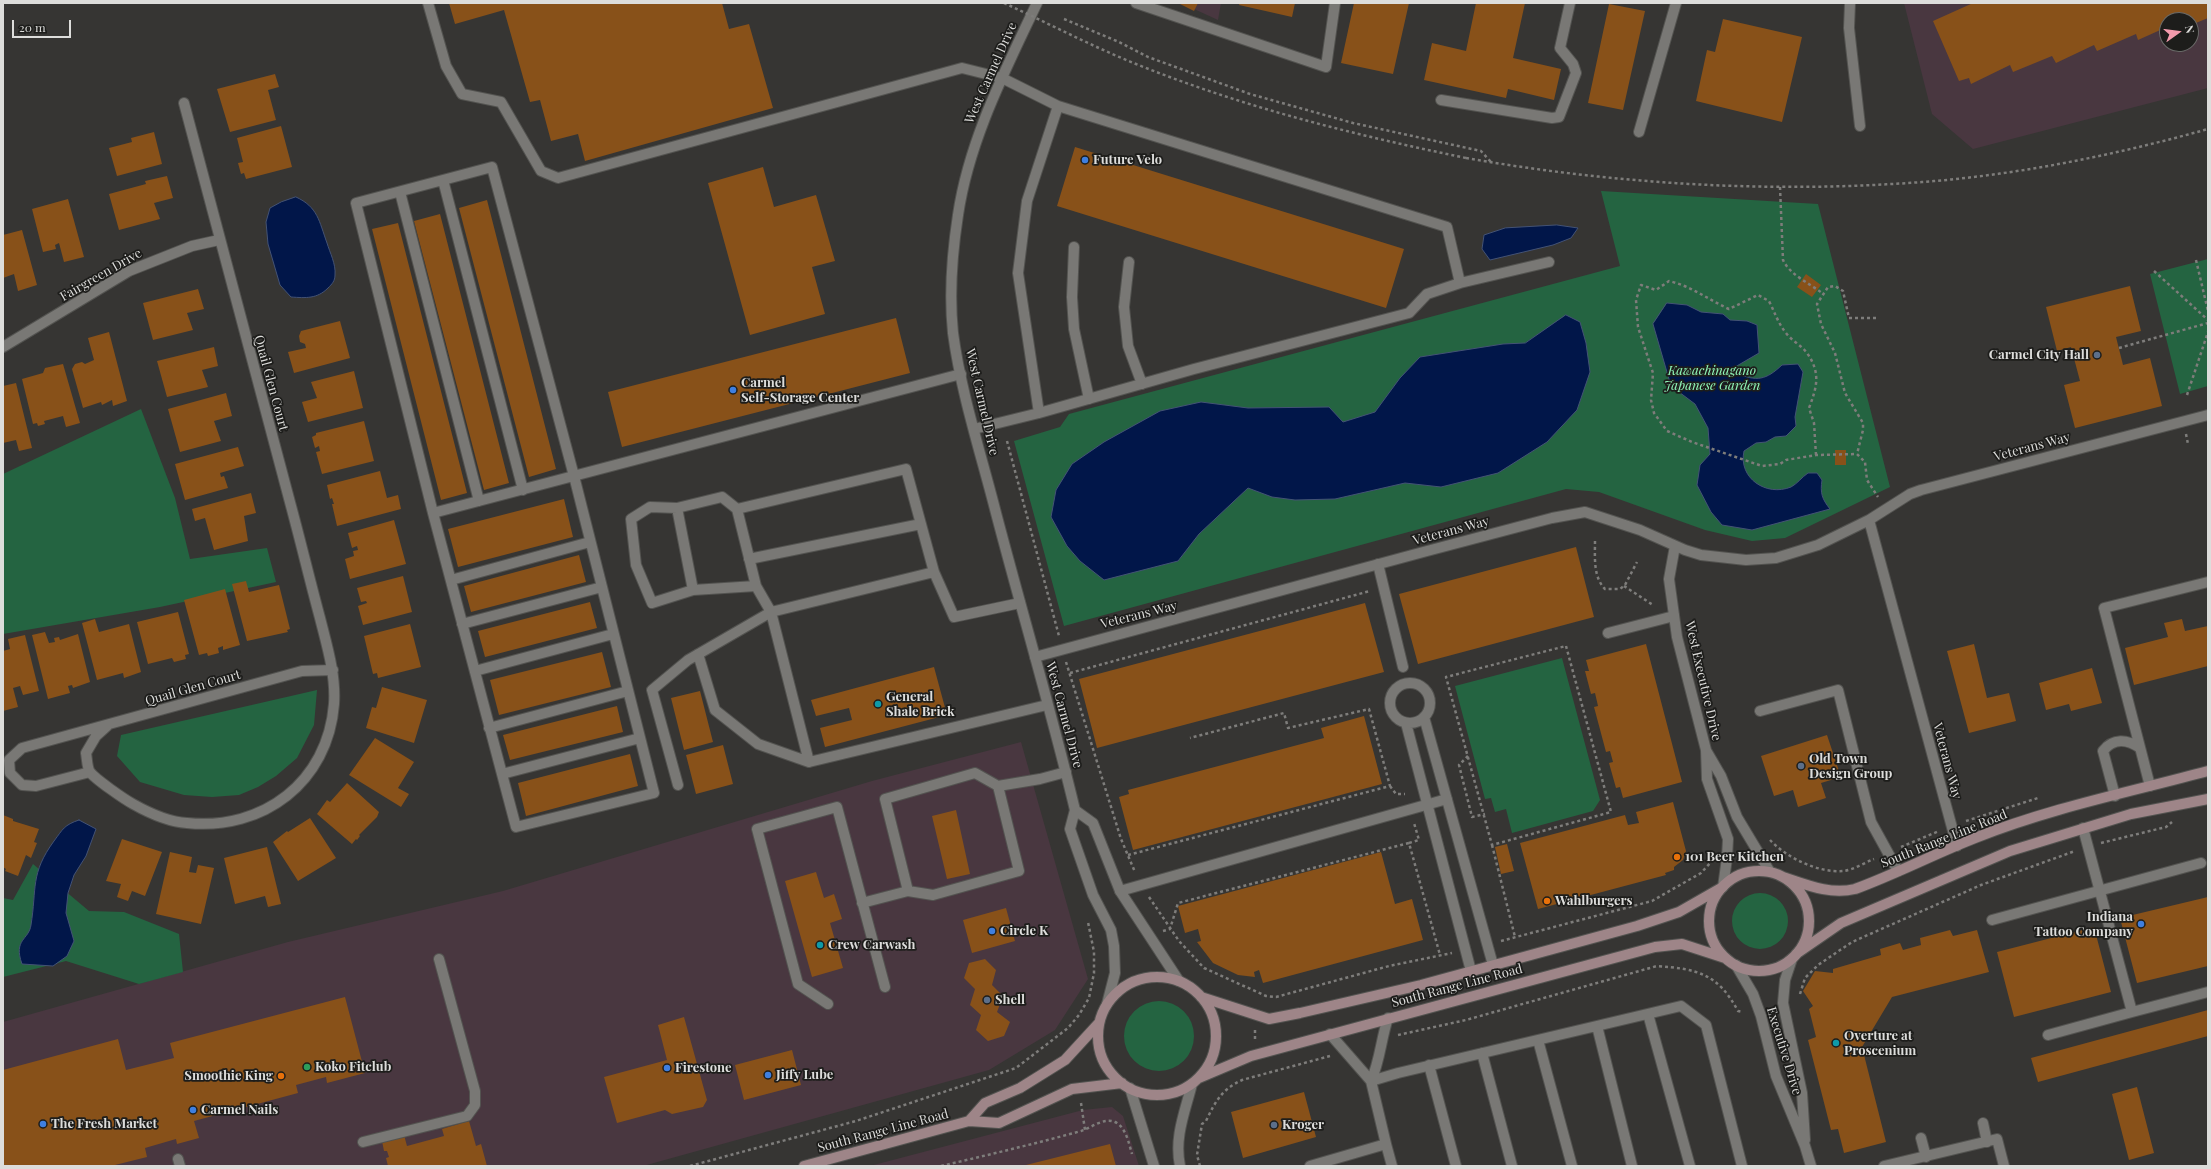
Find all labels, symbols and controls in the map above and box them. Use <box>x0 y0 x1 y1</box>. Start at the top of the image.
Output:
scale bar <box>14 12 73 38</box>
north arrow <box>2159 12 2199 52</box>
text: 20 m <box>19 19 46 35</box>
street label: West Carmel Drive <box>962 20 1020 126</box>
text: N <box>2182 24 2198 35</box>
place label: Future Velo <box>1093 152 1162 168</box>
marker: Future Velo <box>1080 155 1090 165</box>
street label: Fairgreen Drive <box>57 245 145 305</box>
street label: Quail Glen Court <box>251 333 291 433</box>
street label: West Carmel Drive <box>962 347 1002 457</box>
place label: Carmel City Hall <box>1989 347 2089 363</box>
marker: Carmel City Hall <box>2092 350 2102 360</box>
park label: Kawachinagano Japanese Garden <box>1664 363 1760 394</box>
place label: Carmel Self-Storage Center <box>741 375 859 406</box>
marker: Carmel Self-Storage Center <box>728 385 738 395</box>
street label: Veterans Way <box>1992 429 2072 465</box>
street label: Veterans Way <box>1411 513 1491 549</box>
street label: Veterans Way <box>1099 598 1179 632</box>
street label: West Executive Drive <box>1682 620 1724 742</box>
street label: West Carmel Drive <box>1042 660 1086 770</box>
street label: Quail Glen Court <box>143 667 243 709</box>
place label: General Shale Brick <box>886 689 955 720</box>
marker: General Shale Brick <box>873 699 883 709</box>
street label: Veterans Way <box>1929 721 1965 801</box>
place label: Old Town Design Group <box>1809 751 1892 782</box>
marker: Old Town Design Group <box>1796 761 1806 771</box>
street label: South Range Line Road <box>1879 807 2009 871</box>
place label: 101 Beer Kitchen <box>1685 849 1784 865</box>
marker: 101 Beer Kitchen <box>1672 852 1682 862</box>
place label: Wahlburgers <box>1555 893 1632 909</box>
marker: Wahlburgers <box>1542 896 1552 906</box>
place label: Indiana Tattoo Company <box>2034 909 2133 940</box>
marker: Indiana Tattoo Company <box>2136 919 2146 929</box>
place label: Circle K <box>1000 923 1048 939</box>
marker: Circle K <box>987 926 997 936</box>
place label: Crew Carwash <box>828 937 915 953</box>
marker: Crew Carwash <box>815 940 825 950</box>
street label: South Range Line Road <box>1390 961 1524 1011</box>
place label: Shell <box>995 992 1025 1008</box>
marker: Shell <box>982 995 992 1005</box>
street label: Executive Drive <box>1763 1005 1805 1097</box>
place label: Overture at Proscenium <box>1844 1028 1916 1059</box>
marker: Overture at Proscenium <box>1831 1038 1841 1048</box>
place label: Koko Fitclub <box>315 1059 391 1075</box>
place label: Firestone <box>675 1060 732 1076</box>
marker: Koko Fitclub <box>302 1062 312 1072</box>
marker: Firestone <box>662 1063 672 1073</box>
place label: Jiffy Lube <box>776 1067 833 1083</box>
place label: Smoothie King <box>184 1068 273 1084</box>
marker: Jiffy Lube <box>763 1070 773 1080</box>
marker: Smoothie King <box>276 1071 286 1081</box>
place label: Carmel Nails <box>201 1102 278 1118</box>
marker: Carmel Nails <box>188 1105 198 1115</box>
street label: South Range Line Road <box>816 1106 950 1156</box>
place label: The Fresh Market <box>51 1116 157 1132</box>
place label: Kroger <box>1282 1117 1324 1133</box>
marker: The Fresh Market <box>38 1119 48 1129</box>
marker: Kroger <box>1269 1120 1279 1130</box>

